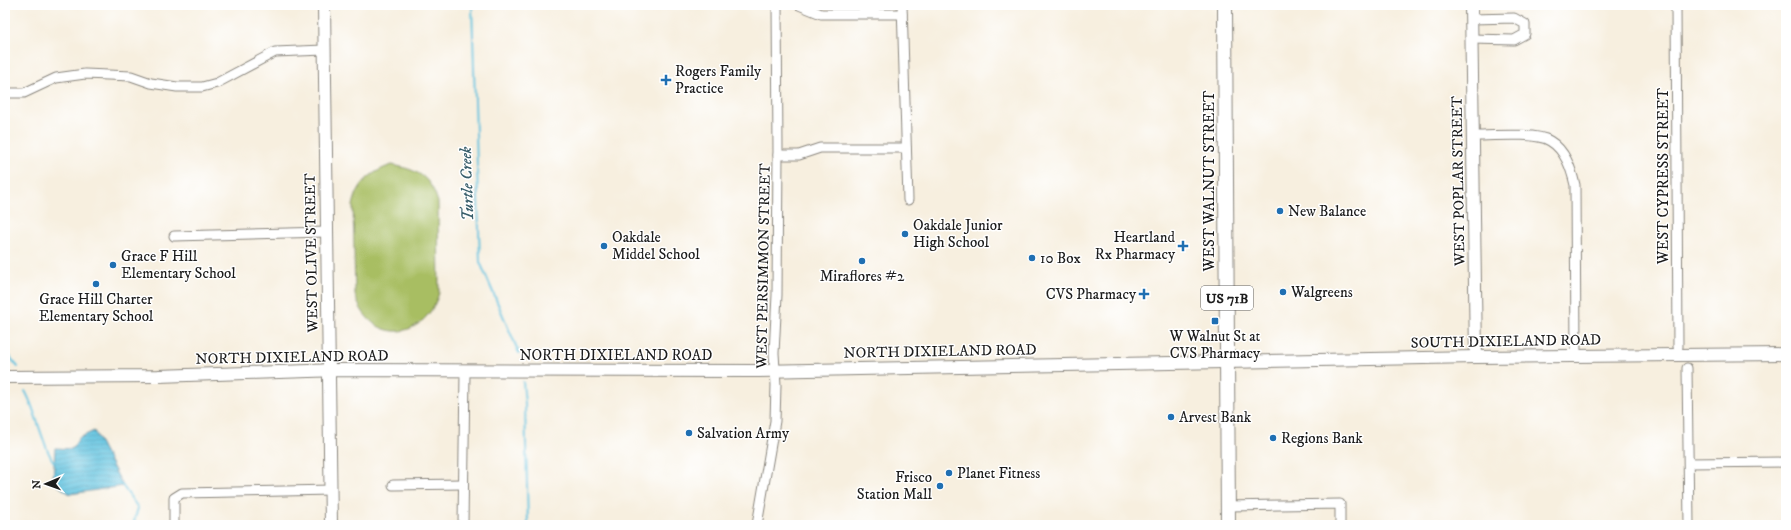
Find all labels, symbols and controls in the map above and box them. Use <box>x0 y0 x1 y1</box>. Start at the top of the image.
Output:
place label: Rogers Family Practice <box>675 62 762 98</box>
marker: Rogers Family Practice <box>660 74 672 86</box>
street label: WEST CYPRESS STREET <box>1654 87 1673 265</box>
street label: WEST WALNUT STREET <box>1200 90 1219 272</box>
street label: WEST POPLAR STREET <box>1448 95 1470 267</box>
water label: Turtle Creek <box>456 146 478 222</box>
street label: WEST PERSIMMON STREET <box>752 163 775 370</box>
street label: WEST OLIVE STREET <box>301 173 322 334</box>
place label: New Balance <box>1288 202 1366 221</box>
marker: New Balance <box>1275 206 1285 216</box>
place label: Oakdale Junior High School <box>913 216 1003 252</box>
place label: Oakdale Middel School <box>612 228 700 264</box>
place label: Heartland Rx Pharmacy <box>1095 228 1176 264</box>
marker: Oakdale Junior High School <box>900 229 910 239</box>
marker: Oakdale Middel School <box>599 241 609 251</box>
marker: Heartland Rx Pharmacy <box>1178 241 1188 251</box>
place label: Grace F Hill Elementary School <box>121 247 236 283</box>
place label: 10 Box <box>1040 249 1082 268</box>
marker: 10 Box <box>1027 253 1037 263</box>
marker: Miraflores #2 <box>857 256 867 266</box>
marker: Grace F Hill Elementary School <box>108 260 118 270</box>
place label: Miraflores #2 <box>820 267 905 286</box>
marker: Grace Hill Charter Elementary School <box>91 279 101 289</box>
place label: Walgreens <box>1290 283 1353 302</box>
place label: CVS Pharmacy <box>1046 285 1137 304</box>
road number: US 71B <box>1201 286 1253 310</box>
marker: Walgreens <box>1278 287 1288 297</box>
marker: CVS Pharmacy <box>1139 289 1149 299</box>
place label: Grace Hill Charter Elementary School <box>39 290 154 326</box>
marker: W Walnut St at CVS Pharmacy <box>1210 316 1220 326</box>
place label: W Walnut St at CVS Pharmacy <box>1169 327 1261 363</box>
street label: SOUTH DIXIELAND ROAD <box>1411 330 1601 353</box>
street label: NORTH DIXIELAND ROAD <box>843 340 1037 363</box>
street label: NORTH DIXIELAND ROAD <box>195 346 389 369</box>
street label: NORTH DIXIELAND ROAD <box>519 346 713 365</box>
place label: Arvest Bank <box>1179 408 1252 427</box>
marker: Arvest Bank <box>1166 412 1176 422</box>
place label: Salvation Army <box>697 424 790 443</box>
marker: Salvation Army <box>684 428 694 438</box>
place label: Regions Bank <box>1281 429 1363 448</box>
marker: Regions Bank <box>1268 433 1278 443</box>
north arrow <box>26 464 66 504</box>
place label: Planet Fitness <box>957 464 1040 483</box>
place label: Frisco Station Mall <box>857 468 932 504</box>
marker: Planet Fitness <box>944 468 954 478</box>
text: N <box>30 480 44 489</box>
marker: Frisco Station Mall <box>935 481 945 491</box>

